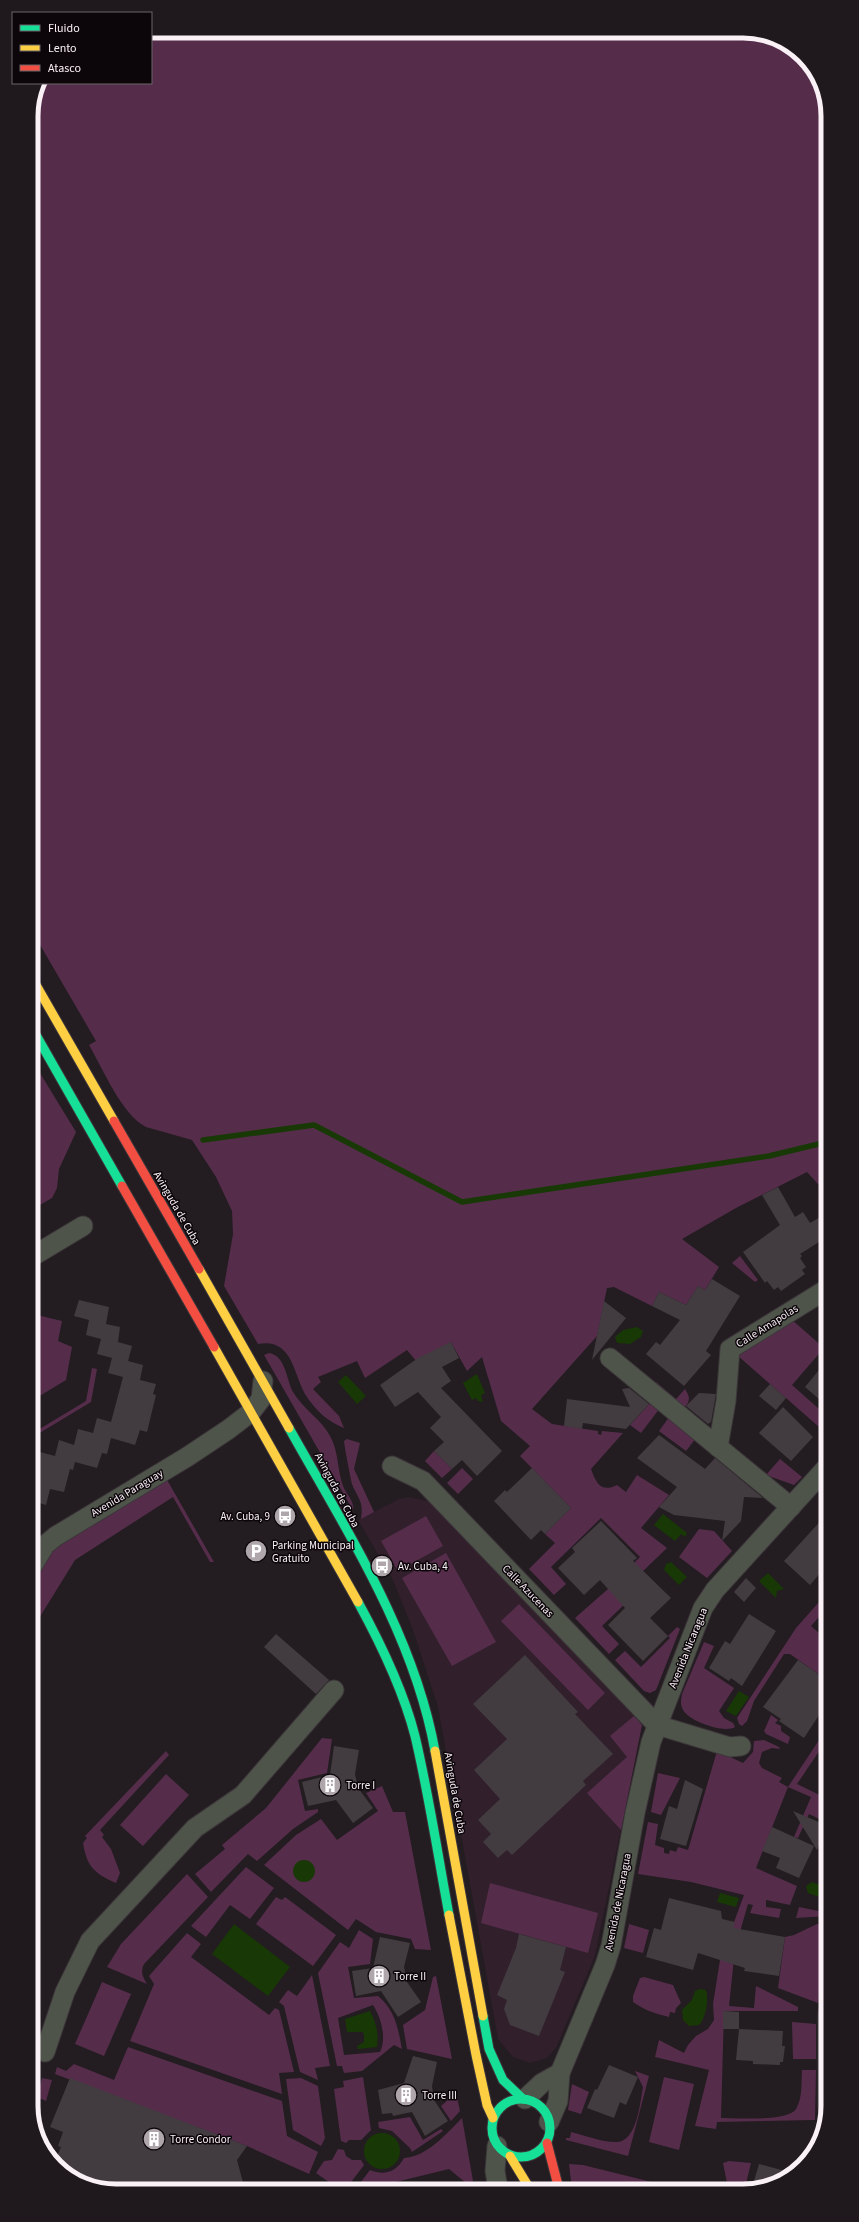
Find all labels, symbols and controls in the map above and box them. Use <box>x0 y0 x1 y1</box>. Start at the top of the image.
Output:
legend <box>12 12 152 84</box>
text: Fluido <box>48 20 80 37</box>
text: Lento <box>48 40 77 57</box>
text: Atasco <box>48 60 81 77</box>
street label: Avinguda de Cuba <box>150 1169 204 1247</box>
street label: Calle Amapolas <box>733 1301 801 1351</box>
street label: Avinguda de Cuba <box>311 1450 363 1530</box>
street label: Avenida Paraguay <box>88 1466 166 1520</box>
bus stop icon: Av. Cuba, 9 <box>272 1503 298 1529</box>
place label: Av. Cuba, 9 <box>220 1509 270 1524</box>
parking icon: Parking Municipal Gratuito <box>243 1538 269 1564</box>
place label: Parking Municipal Gratuito <box>272 1538 354 1566</box>
bus stop icon: Av. Cuba, 4 <box>369 1553 395 1579</box>
place label: Av. Cuba, 4 <box>398 1559 448 1574</box>
street label: Calle Azucenas <box>499 1561 557 1621</box>
street label: Avenida Nicaragua <box>665 1606 711 1690</box>
street label: Avinguda de Cuba <box>440 1751 470 1835</box>
building icon: Torre I <box>317 1772 343 1798</box>
place label: Torre I <box>346 1778 375 1793</box>
street label: Avenida de Nicaragua <box>601 1852 635 1952</box>
building icon: Torre II <box>366 1963 392 1989</box>
place label: Torre II <box>394 1969 426 1984</box>
building icon: Torre III <box>393 2082 419 2108</box>
place label: Torre III <box>422 2088 457 2103</box>
building icon: Torre Condor <box>141 2126 167 2152</box>
place label: Torre Condor <box>170 2132 231 2147</box>

